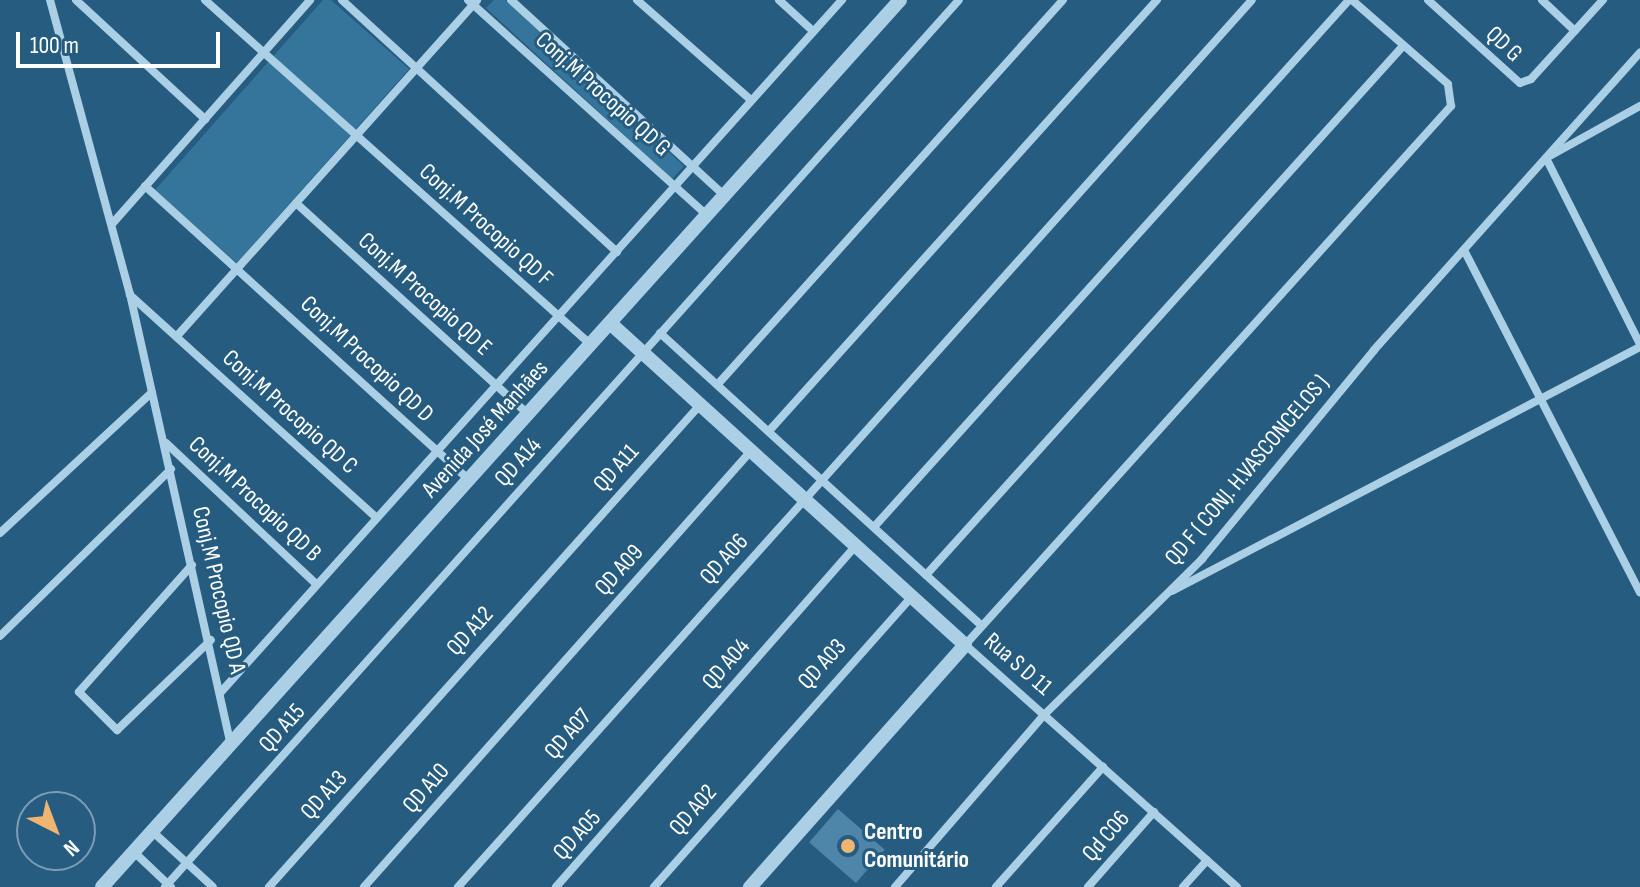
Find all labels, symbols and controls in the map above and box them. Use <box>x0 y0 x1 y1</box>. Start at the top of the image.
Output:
scale bar <box>20 16 224 66</box>
street label: QD G <box>1480 20 1528 68</box>
street label: Conj.M Procopio QD G <box>529 26 677 162</box>
text: 100 m <box>30 31 79 60</box>
street label: Conj.M Procopio QD F <box>413 158 559 292</box>
street label: Conj.M Procopio QD E <box>352 226 498 362</box>
street label: Conj.M Procopio QD D <box>294 290 440 428</box>
street label: Conj.M Procopio QD C <box>216 344 364 480</box>
street label: Avenida José Manhães <box>416 354 554 504</box>
street label: QD F ( CONJ. H.VASCONCELOS ) <box>1159 369 1335 571</box>
street label: Conj.M Procopio QD B <box>183 430 327 568</box>
street label: QD A14 <box>489 432 547 492</box>
street label: QD A11 <box>587 438 645 498</box>
street label: Conj.M Procopio QD A <box>186 504 252 676</box>
street label: QD A06 <box>694 528 754 590</box>
street label: QD A09 <box>589 538 649 602</box>
street label: QD A12 <box>441 600 499 662</box>
street label: Rua S D 11 <box>978 627 1058 701</box>
street label: QD A04 <box>696 633 756 695</box>
street label: QD A03 <box>792 633 852 695</box>
street label: QD A15 <box>253 698 311 758</box>
street label: QD A07 <box>538 703 598 765</box>
street label: QD A10 <box>397 757 455 819</box>
street label: QD A13 <box>295 765 353 825</box>
street label: QD A02 <box>663 779 723 841</box>
north arrow <box>16 791 96 871</box>
street label: QD A05 <box>547 804 607 866</box>
street label: Qd C06 <box>1076 805 1136 867</box>
place label: Centro Comunitário <box>864 818 969 874</box>
text: N <box>58 834 84 862</box>
marker: Centro Comunitário <box>839 837 857 855</box>

